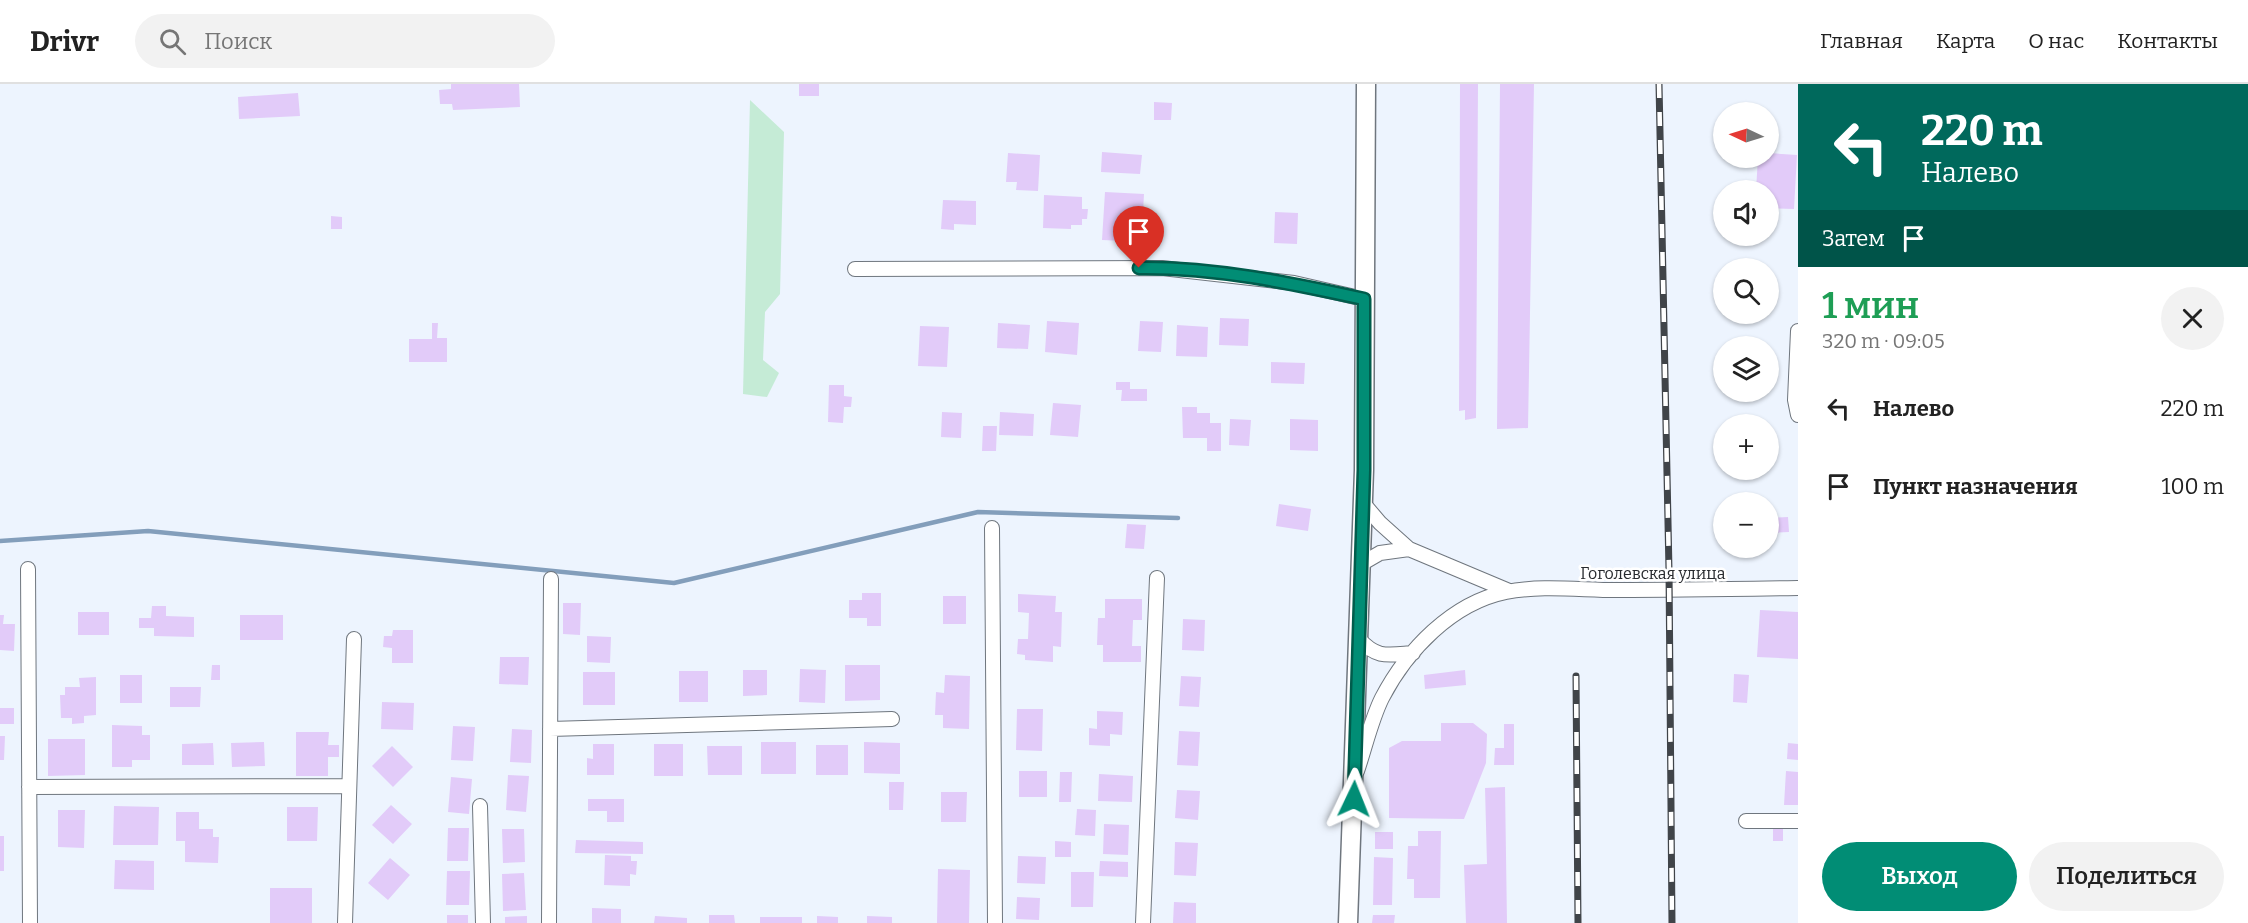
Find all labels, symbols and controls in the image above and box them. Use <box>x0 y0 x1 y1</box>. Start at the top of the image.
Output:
search box <box>135 14 555 68</box>
text: Drivr <box>30 25 99 58</box>
icon: search <box>156 25 189 58</box>
text: Поиск <box>204 28 272 55</box>
text: Главная <box>1820 28 1903 54</box>
text: Карта <box>1936 28 1995 54</box>
text: О нас <box>2028 28 2084 54</box>
text: Контакты <box>2117 28 2218 54</box>
north arrow <box>1713 102 1779 168</box>
map controls <box>1713 102 1779 558</box>
text: 220 m <box>1921 106 2043 156</box>
icon: left <box>1822 108 1900 186</box>
text: Налево <box>1921 157 2019 189</box>
button: sound <box>1713 180 1779 246</box>
pin <box>1113 206 1164 268</box>
icon: arrive <box>1122 215 1155 248</box>
icon: arrive <box>1897 222 1930 255</box>
text: Затем <box>1822 225 1885 252</box>
button: search <box>1713 258 1779 324</box>
text: 1 мин <box>1822 284 1919 328</box>
button: close <box>2161 287 2224 350</box>
text: 320 m · 09:05 <box>1822 329 1945 353</box>
button: layers <box>1713 336 1779 402</box>
icon: left <box>1822 392 1855 425</box>
text: Налево <box>1873 395 1954 422</box>
text: 220 m <box>2161 395 2224 422</box>
button: + <box>1713 414 1779 480</box>
icon: arrive <box>1822 470 1855 503</box>
text: Пункт назначения <box>1873 473 2078 500</box>
text: 100 m <box>2161 473 2224 500</box>
button: − <box>1713 492 1779 558</box>
street label: Гоголевская улица <box>1580 564 1726 583</box>
position arrow <box>1322 767 1386 831</box>
button: Выход <box>1822 842 2017 911</box>
button: Поделиться <box>2029 842 2224 911</box>

